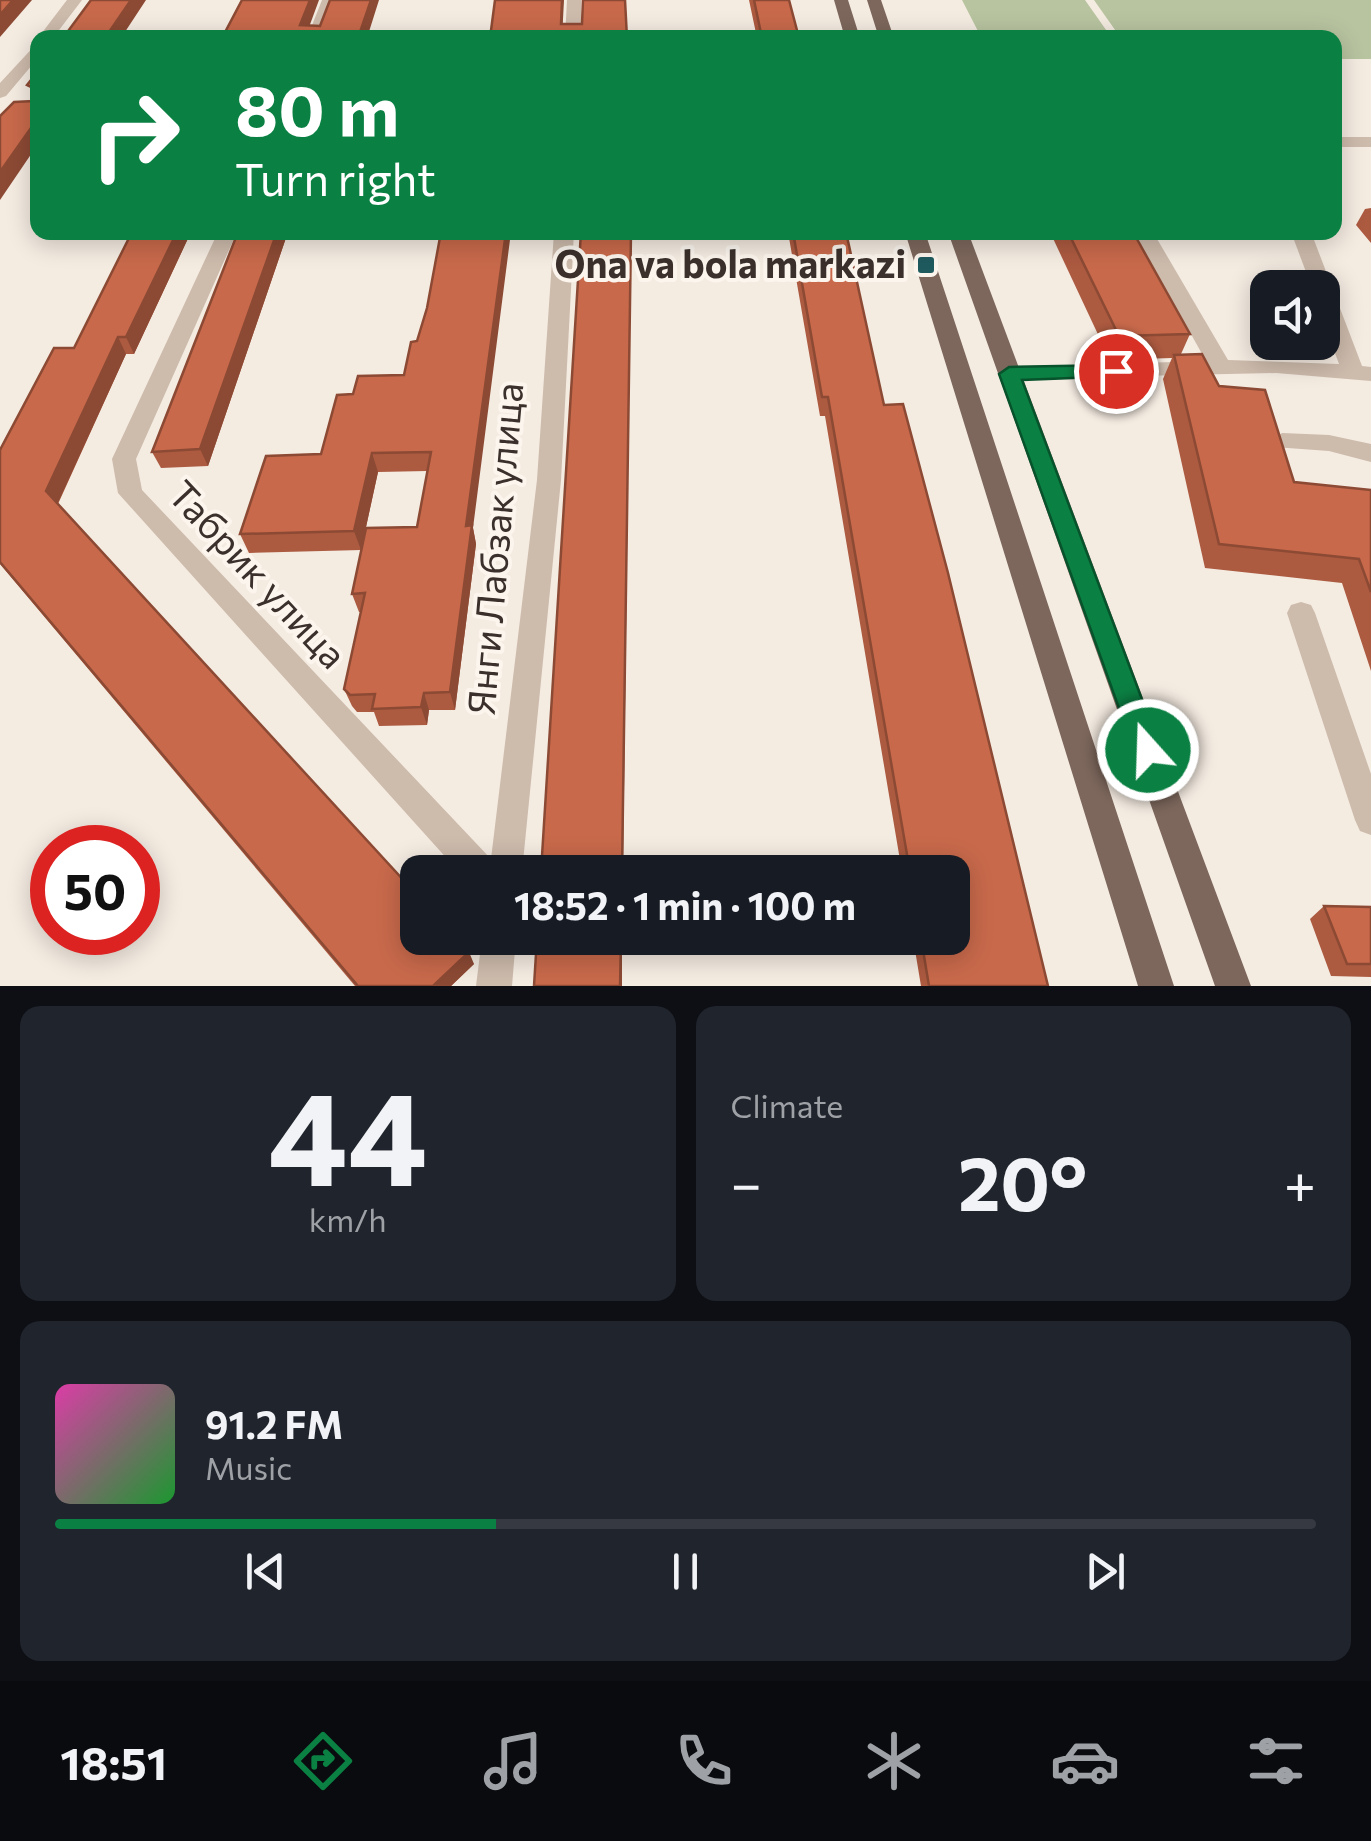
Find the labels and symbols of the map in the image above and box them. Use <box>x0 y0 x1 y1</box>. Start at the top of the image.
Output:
place label: Ona va bola markazi <box>555 239 906 286</box>
marker: Ona va bola markazi <box>915 254 937 276</box>
pin <box>1074 329 1159 414</box>
street label: Янги Лабзак улица <box>456 381 531 717</box>
street label: Табрик улица <box>160 470 358 677</box>
position arrow <box>1096 698 1200 802</box>
speed limit sign: 50 <box>30 825 160 955</box>

